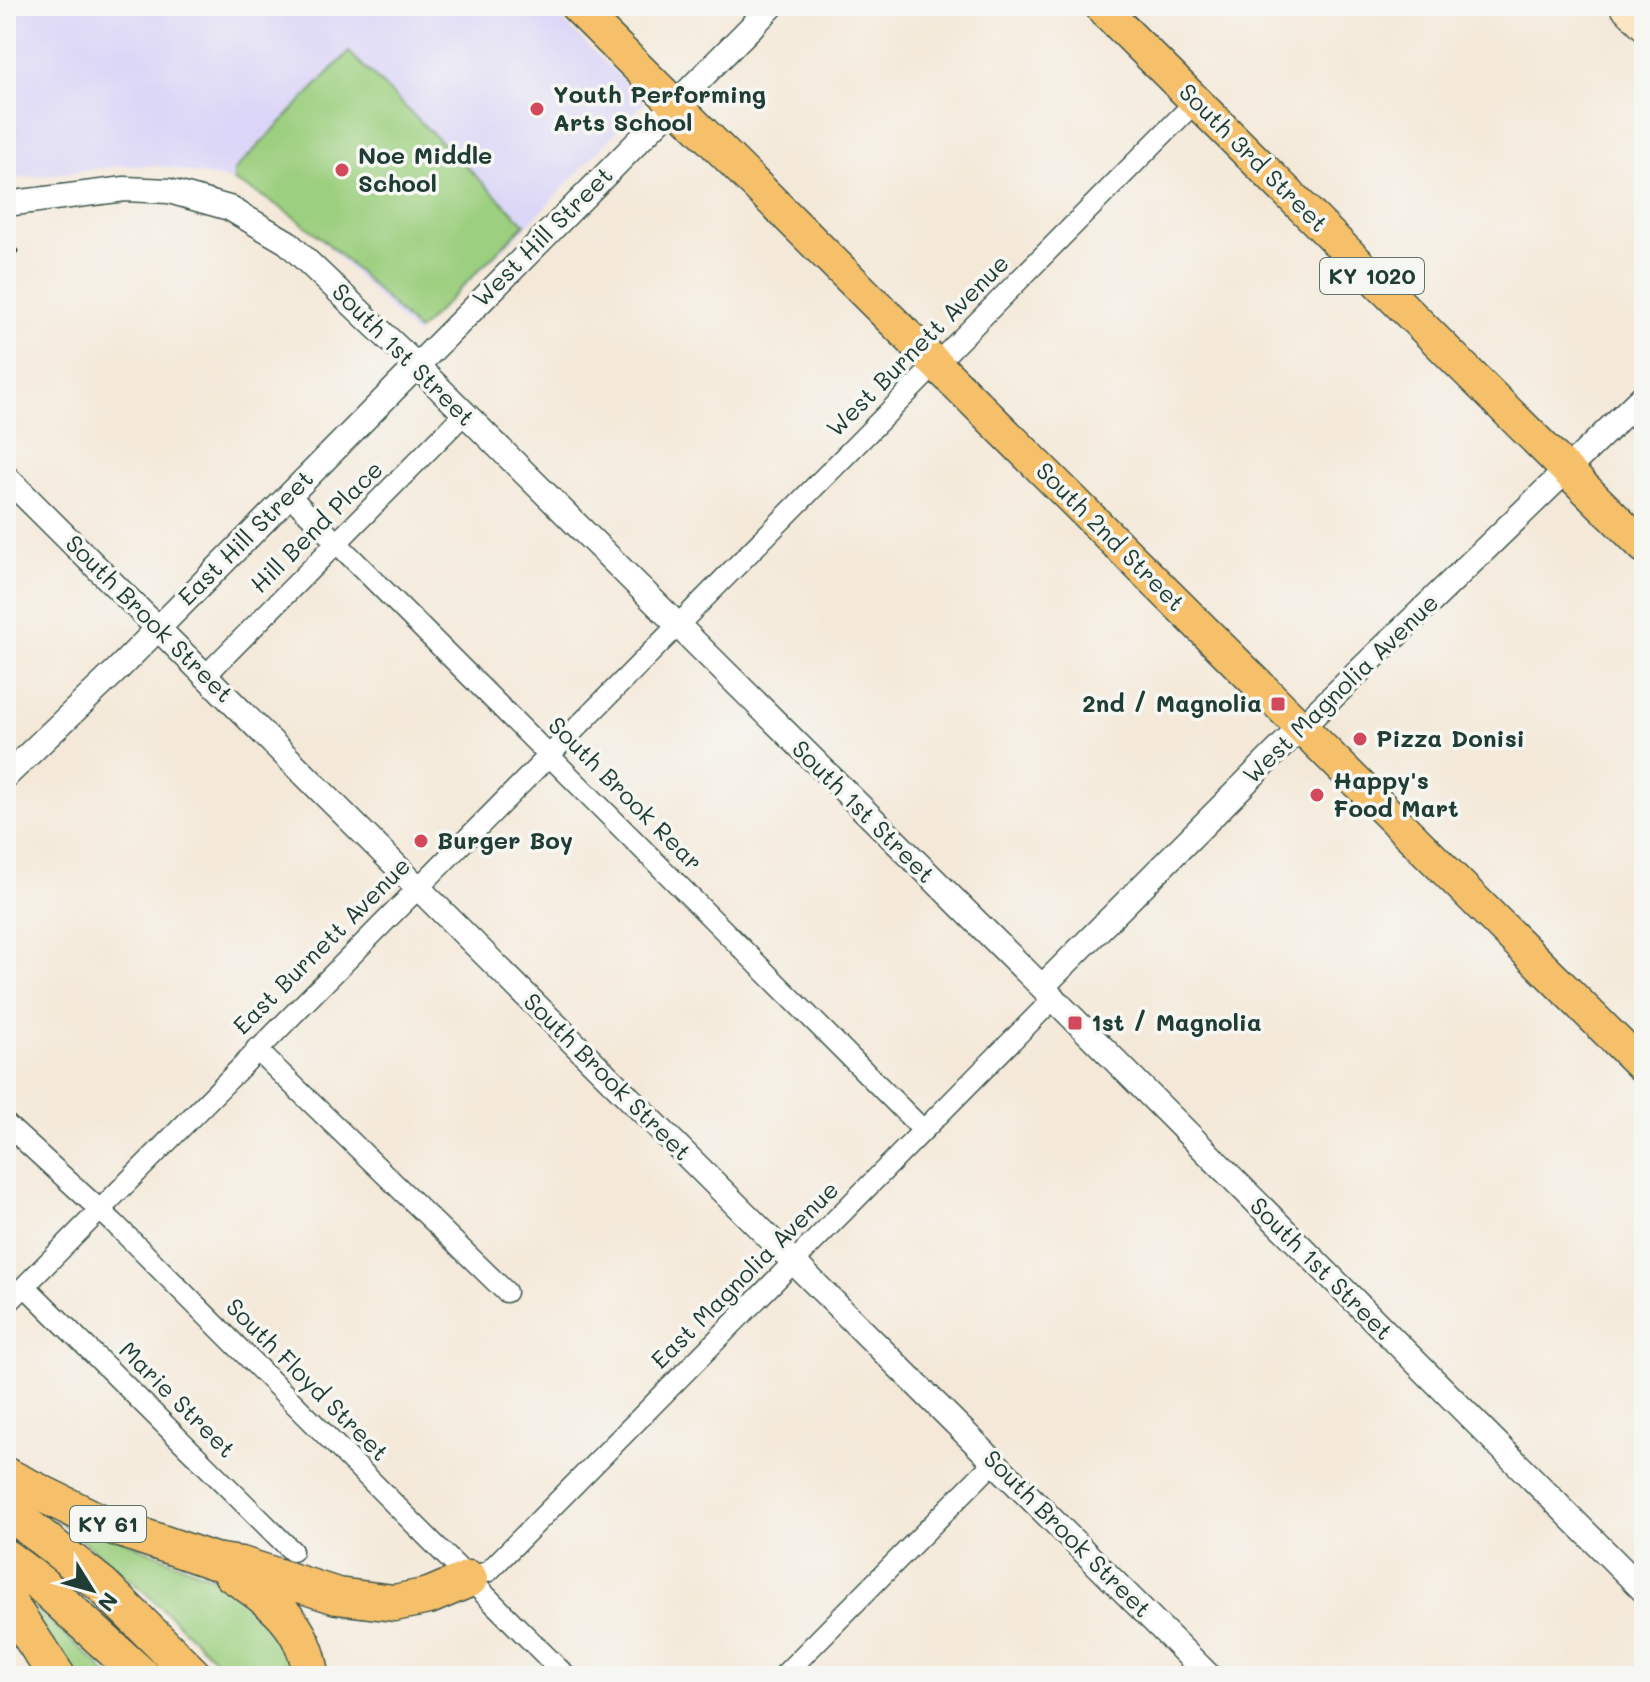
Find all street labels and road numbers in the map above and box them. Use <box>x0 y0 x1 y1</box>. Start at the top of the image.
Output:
street label: South 3rd Street <box>1173 76 1335 238</box>
street label: West Hill Street <box>465 159 619 313</box>
street label: West Burnett Avenue <box>819 247 1015 443</box>
road number: KY 1020 <box>1320 258 1424 294</box>
street label: South 1st Street <box>326 276 482 432</box>
street label: Hill Bend Place <box>243 453 389 599</box>
street label: South 2nd Street <box>1030 455 1192 617</box>
street label: East Hill Street <box>171 463 319 611</box>
street label: South Brook Street <box>60 527 241 708</box>
street label: West Magnolia Avenue <box>1236 586 1444 790</box>
street label: South Brook Rear <box>542 709 710 877</box>
street label: South 1st Street <box>786 733 942 889</box>
street label: East Burnett Avenue <box>226 850 416 1040</box>
street label: South Brook Street <box>518 985 699 1166</box>
street label: East Magnolia Avenue <box>643 1173 844 1374</box>
street label: South 1st Street <box>1244 1190 1400 1346</box>
street label: South Floyd Street <box>220 1291 396 1467</box>
street label: Marie Street <box>113 1334 243 1464</box>
street label: South Brook Street <box>978 1442 1159 1623</box>
road number: KY 61 <box>70 1506 146 1542</box>

